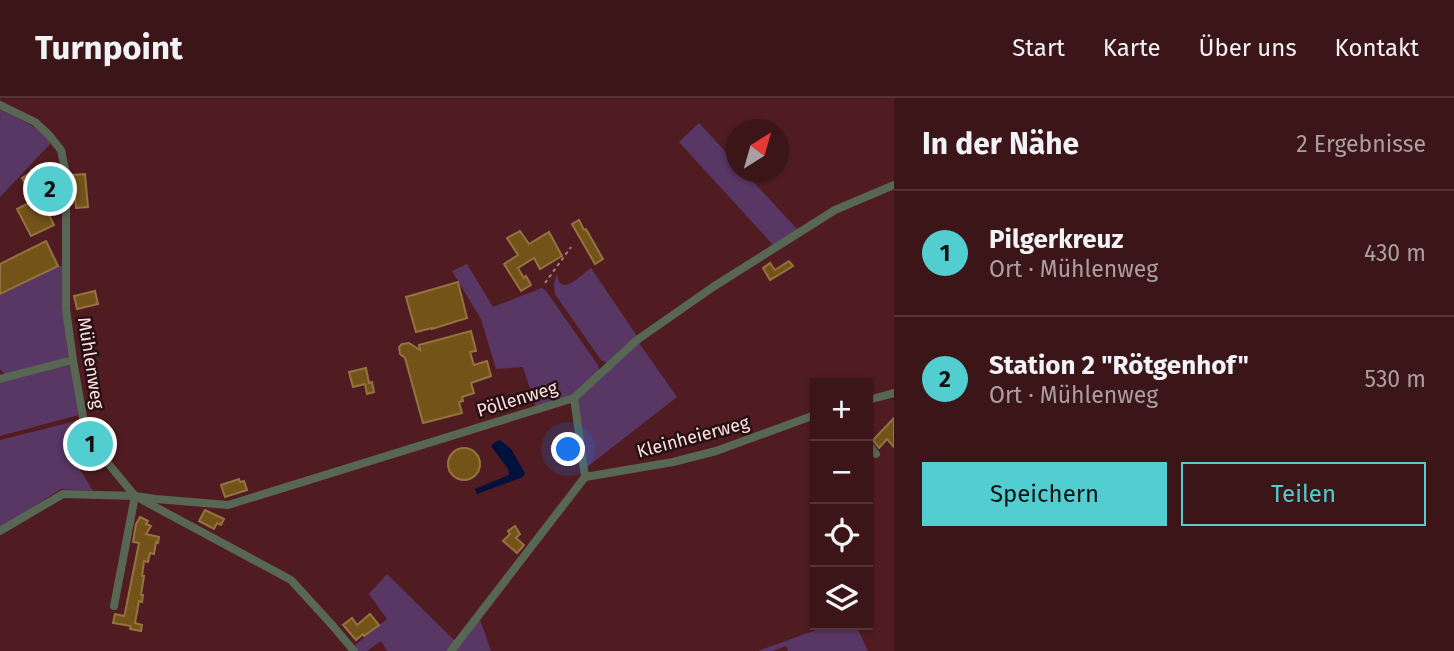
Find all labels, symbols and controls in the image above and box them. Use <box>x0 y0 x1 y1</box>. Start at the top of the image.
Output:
text: Turnpoint <box>35 28 183 68</box>
text: Start <box>1012 34 1065 62</box>
text: Karte <box>1103 34 1161 62</box>
text: Über uns <box>1199 34 1297 62</box>
text: Kontakt <box>1335 34 1419 62</box>
north arrow <box>726 119 789 182</box>
text: In der Nähe <box>922 126 1079 162</box>
text: 2 Ergebnisse <box>1296 130 1426 158</box>
pin: 2 <box>27 163 73 215</box>
text: Pilgerkreuz <box>989 224 1123 255</box>
text: 1 <box>940 239 950 267</box>
text: 430 m <box>1364 239 1426 267</box>
text: Ort · Mühlenweg <box>989 255 1158 283</box>
street label: Mühlenweg <box>73 316 109 411</box>
text: Station 2 "Rötgenhof" <box>989 350 1249 381</box>
text: 2 <box>939 365 951 393</box>
text: 530 m <box>1365 365 1426 393</box>
street label: Pöllenweg <box>474 376 561 422</box>
map controls <box>810 378 873 630</box>
button: + <box>810 378 873 441</box>
text: Ort · Mühlenweg <box>989 381 1158 409</box>
street label: Kleinheierweg <box>634 411 752 463</box>
pin: 1 <box>67 418 113 470</box>
your location <box>551 432 585 466</box>
button: − <box>810 441 873 504</box>
button: Speichern <box>922 462 1167 526</box>
button: Teilen <box>1181 462 1426 526</box>
button: locate <box>810 504 873 567</box>
button: layers <box>810 567 873 630</box>

